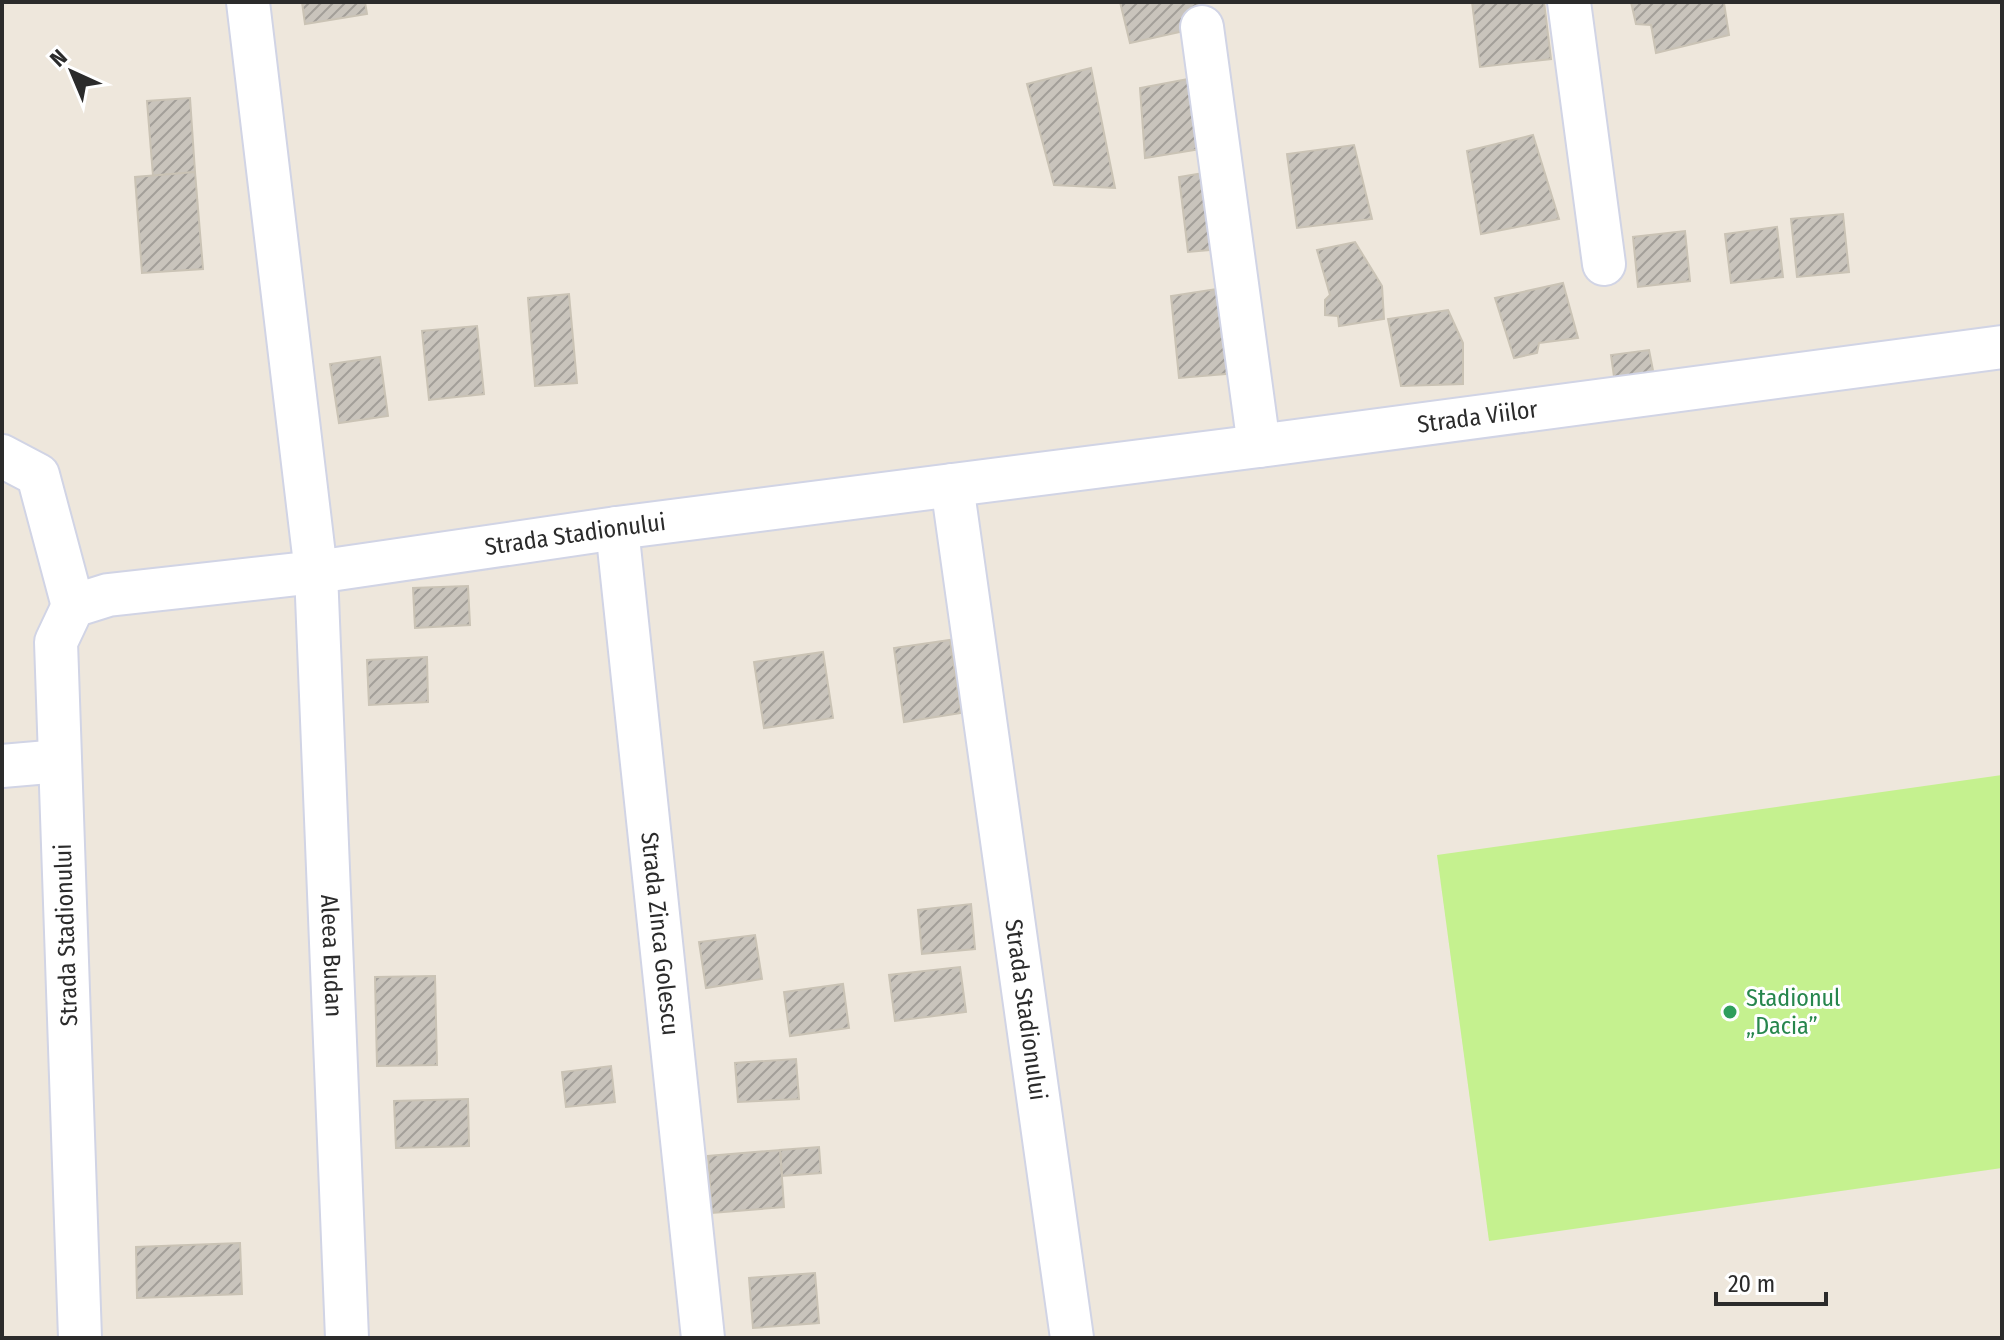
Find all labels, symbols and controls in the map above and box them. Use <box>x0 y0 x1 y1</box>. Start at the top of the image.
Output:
north arrow <box>32 32 112 112</box>
text: N <box>44 44 73 72</box>
street label: Strada Viilor <box>1416 395 1540 439</box>
street label: Strada Stadionului <box>483 508 667 561</box>
street label: Strada Zinca Golescu <box>635 831 685 1037</box>
street label: Strada Stadionului <box>49 843 83 1027</box>
street label: Aleea Budan <box>315 894 348 1018</box>
street label: Strada Stadionului <box>999 917 1052 1102</box>
place label: Stadionul „Dacia” <box>1746 984 1840 1040</box>
marker: Stadionul „Dacia” <box>1721 1003 1739 1021</box>
scale bar <box>1716 1256 1826 1306</box>
text: 20 m <box>1728 1270 1775 1298</box>

